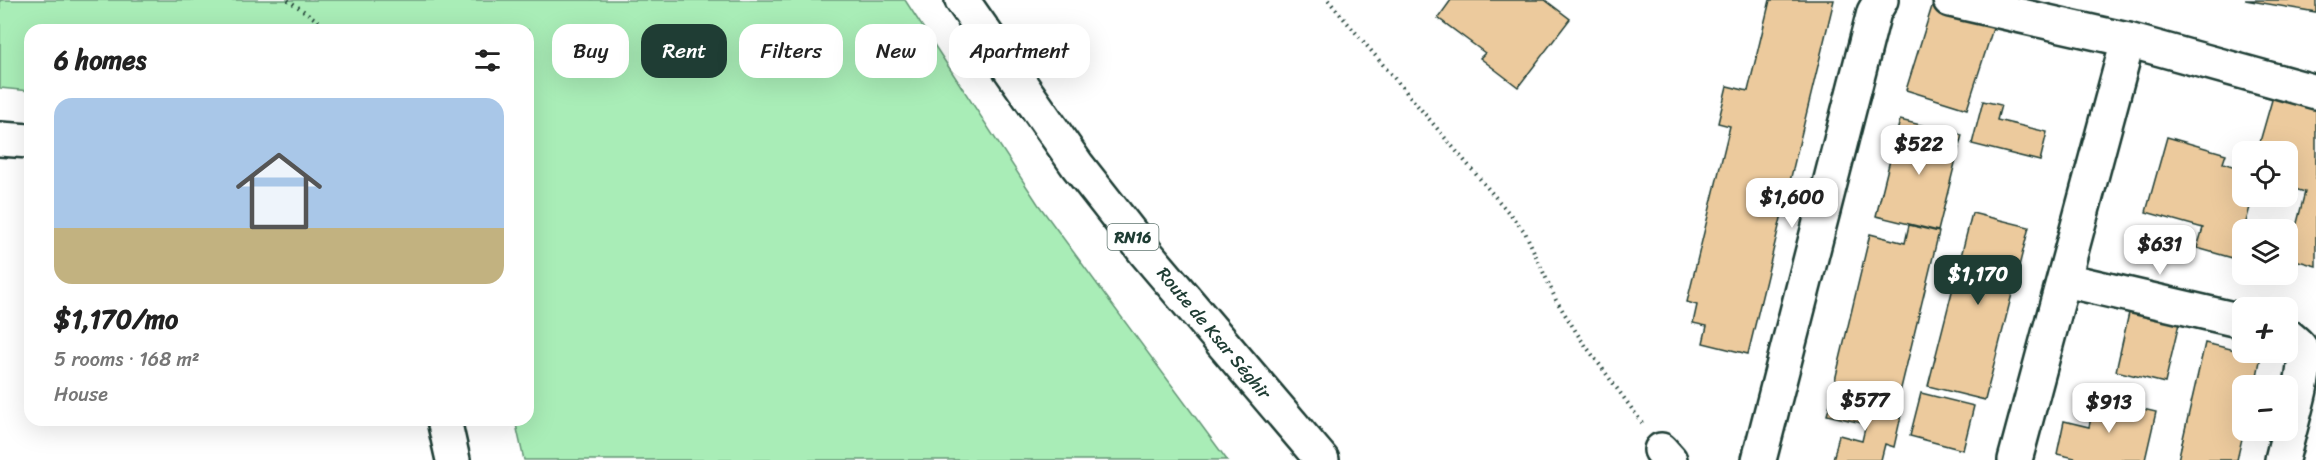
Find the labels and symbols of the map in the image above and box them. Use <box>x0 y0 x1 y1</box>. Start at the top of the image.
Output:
pin: $522 <box>1883 125 1955 176</box>
pin: $1,600 <box>1743 178 1841 229</box>
road number: RN16 <box>1108 224 1158 250</box>
pin: $631 <box>2124 225 2196 276</box>
pin: $1,170 <box>1929 255 2027 306</box>
street label: Route de Ksar Séghir <box>1149 259 1280 408</box>
pin: $577 <box>1829 381 1901 432</box>
pin: $913 <box>2073 383 2145 434</box>

